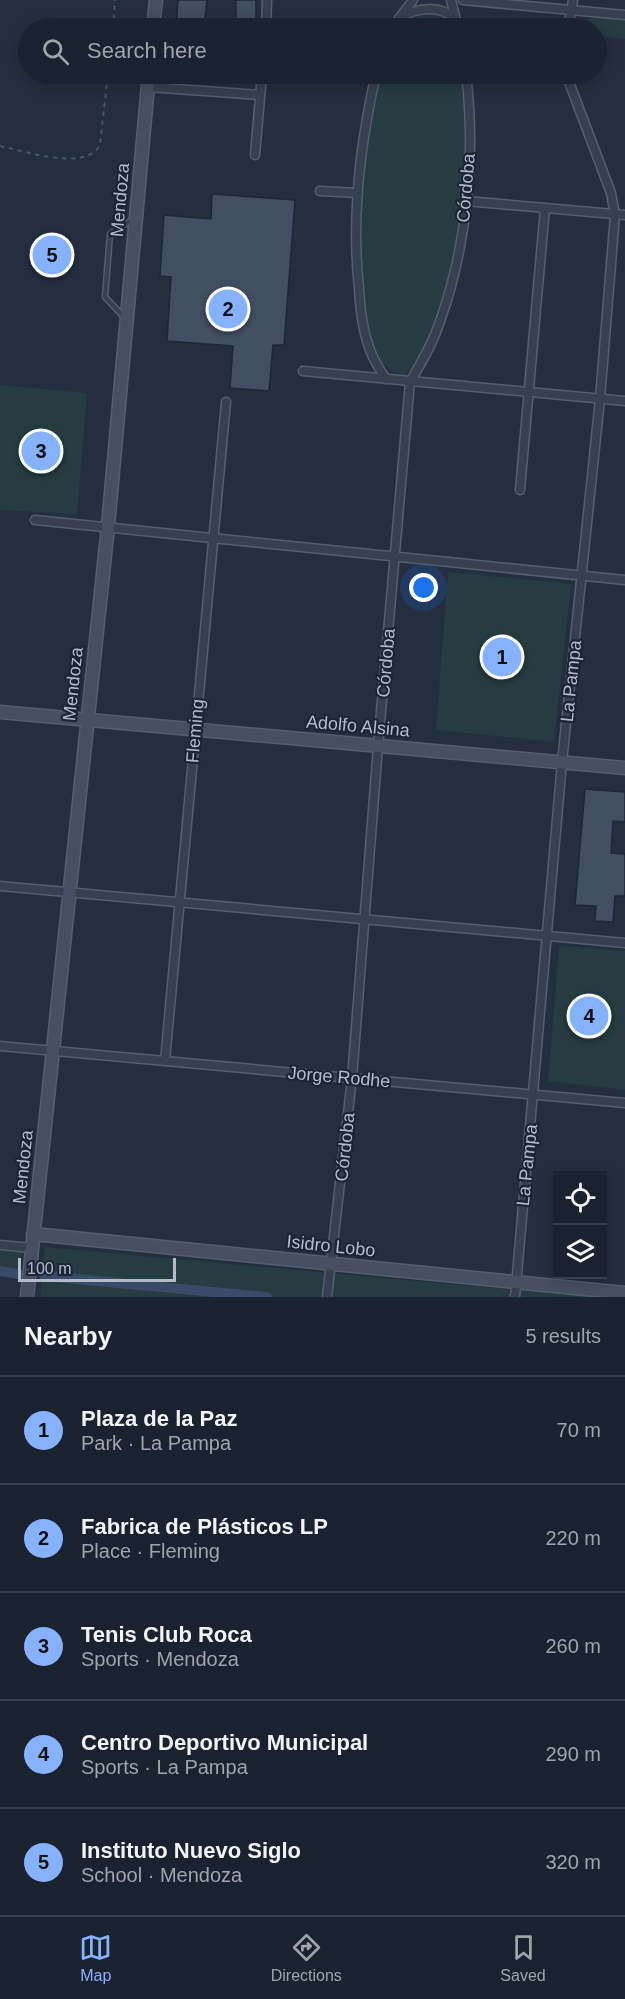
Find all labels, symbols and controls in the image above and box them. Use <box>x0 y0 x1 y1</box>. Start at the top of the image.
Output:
search box <box>18 18 607 84</box>
icon: search <box>39 35 72 68</box>
text: Search here <box>87 38 207 63</box>
street label: Córdoba <box>453 152 479 223</box>
street label: Mendoza <box>107 161 133 238</box>
pin: 5 <box>32 232 72 278</box>
pin: 2 <box>208 286 248 332</box>
pin: 3 <box>22 428 60 474</box>
your location <box>409 573 438 602</box>
street label: Córdoba <box>373 627 399 698</box>
pin: 1 <box>482 634 522 680</box>
street label: La Pampa <box>557 638 585 723</box>
street label: Mendoza <box>59 645 87 722</box>
street label: Fleming <box>182 698 208 764</box>
street label: Adolfo Alsina <box>305 712 412 741</box>
pin: 4 <box>570 994 608 1038</box>
street label: Jorge Rodhe <box>287 1063 391 1091</box>
street label: Córdoba <box>331 1111 359 1182</box>
street label: La Pampa <box>513 1122 541 1207</box>
street label: Mendoza <box>9 1128 37 1205</box>
map controls <box>553 1171 607 1279</box>
button: locate <box>553 1171 607 1225</box>
button: layers <box>553 1225 607 1279</box>
street label: Isidro Lobo <box>286 1231 376 1261</box>
scale bar <box>18 1255 176 1282</box>
text: 100 m <box>27 1260 71 1277</box>
text: Nearby <box>24 1321 112 1351</box>
text: 5 results <box>525 1325 601 1347</box>
text: Plaza de la Paz <box>81 1406 238 1431</box>
text: 1 <box>38 1419 49 1441</box>
text: 70 m <box>557 1419 601 1441</box>
text: Park · La Pampa <box>81 1432 231 1454</box>
text: Fabrica de Plásticos LP <box>81 1514 328 1539</box>
text: 2 <box>38 1527 49 1549</box>
text: 220 m <box>545 1527 601 1549</box>
text: Place · Fleming <box>81 1540 220 1562</box>
text: Tenis Club Roca <box>81 1622 252 1647</box>
text: 3 <box>38 1635 49 1657</box>
text: 260 m <box>545 1635 601 1657</box>
text: Sports · Mendoza <box>81 1648 239 1670</box>
text: Centro Deportivo Municipal <box>81 1730 368 1755</box>
text: 4 <box>38 1743 49 1765</box>
text: 290 m <box>545 1743 601 1765</box>
text: Sports · La Pampa <box>81 1756 248 1778</box>
text: Instituto Nuevo Siglo <box>81 1838 301 1863</box>
text: 5 <box>38 1851 49 1873</box>
text: 320 m <box>545 1851 601 1873</box>
text: School · Mendoza <box>81 1864 242 1886</box>
tab: Map <box>79 1931 112 1985</box>
tab: Directions <box>271 1931 342 1985</box>
tab: Saved <box>500 1931 546 1985</box>

